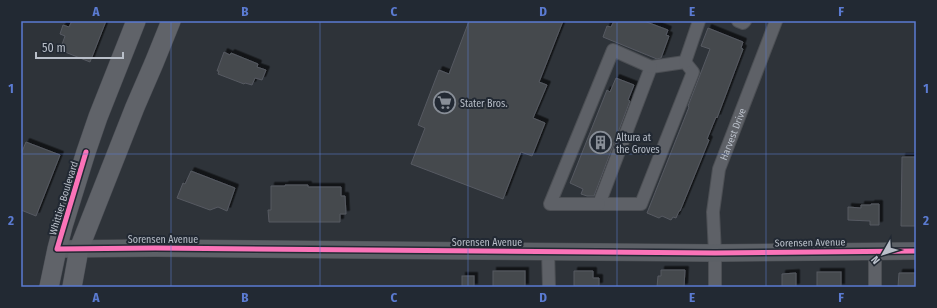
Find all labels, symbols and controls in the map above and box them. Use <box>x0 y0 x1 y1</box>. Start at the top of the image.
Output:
text: A <box>91 4 100 19</box>
text: B <box>241 4 249 19</box>
text: C <box>391 4 398 19</box>
text: D <box>539 4 547 19</box>
text: E <box>689 4 695 19</box>
text: F <box>838 4 844 19</box>
scale bar <box>36 34 123 60</box>
text: 50 m <box>42 41 66 55</box>
text: 1 <box>8 81 14 96</box>
text: 1 <box>923 81 929 96</box>
supermarket icon: Stater Bros. <box>431 90 457 116</box>
place label: Stater Bros. <box>460 98 507 110</box>
street label: Harvest Drive <box>718 106 749 162</box>
building icon: Altura at the Groves <box>588 130 614 156</box>
place label: Altura at the Groves <box>616 132 660 156</box>
street label: Whittier Boulevard <box>47 160 81 237</box>
text: 2 <box>7 213 14 228</box>
text: 2 <box>922 213 929 228</box>
street label: Sorensen Avenue <box>128 234 198 246</box>
north arrow <box>863 234 903 274</box>
street label: Sorensen Avenue <box>775 236 845 250</box>
street label: Sorensen Avenue <box>452 237 522 249</box>
text: N <box>868 253 883 267</box>
text: A <box>91 290 100 305</box>
text: B <box>241 290 249 305</box>
text: C <box>391 290 398 305</box>
text: D <box>539 290 547 305</box>
text: E <box>689 290 695 305</box>
text: F <box>838 290 844 305</box>

